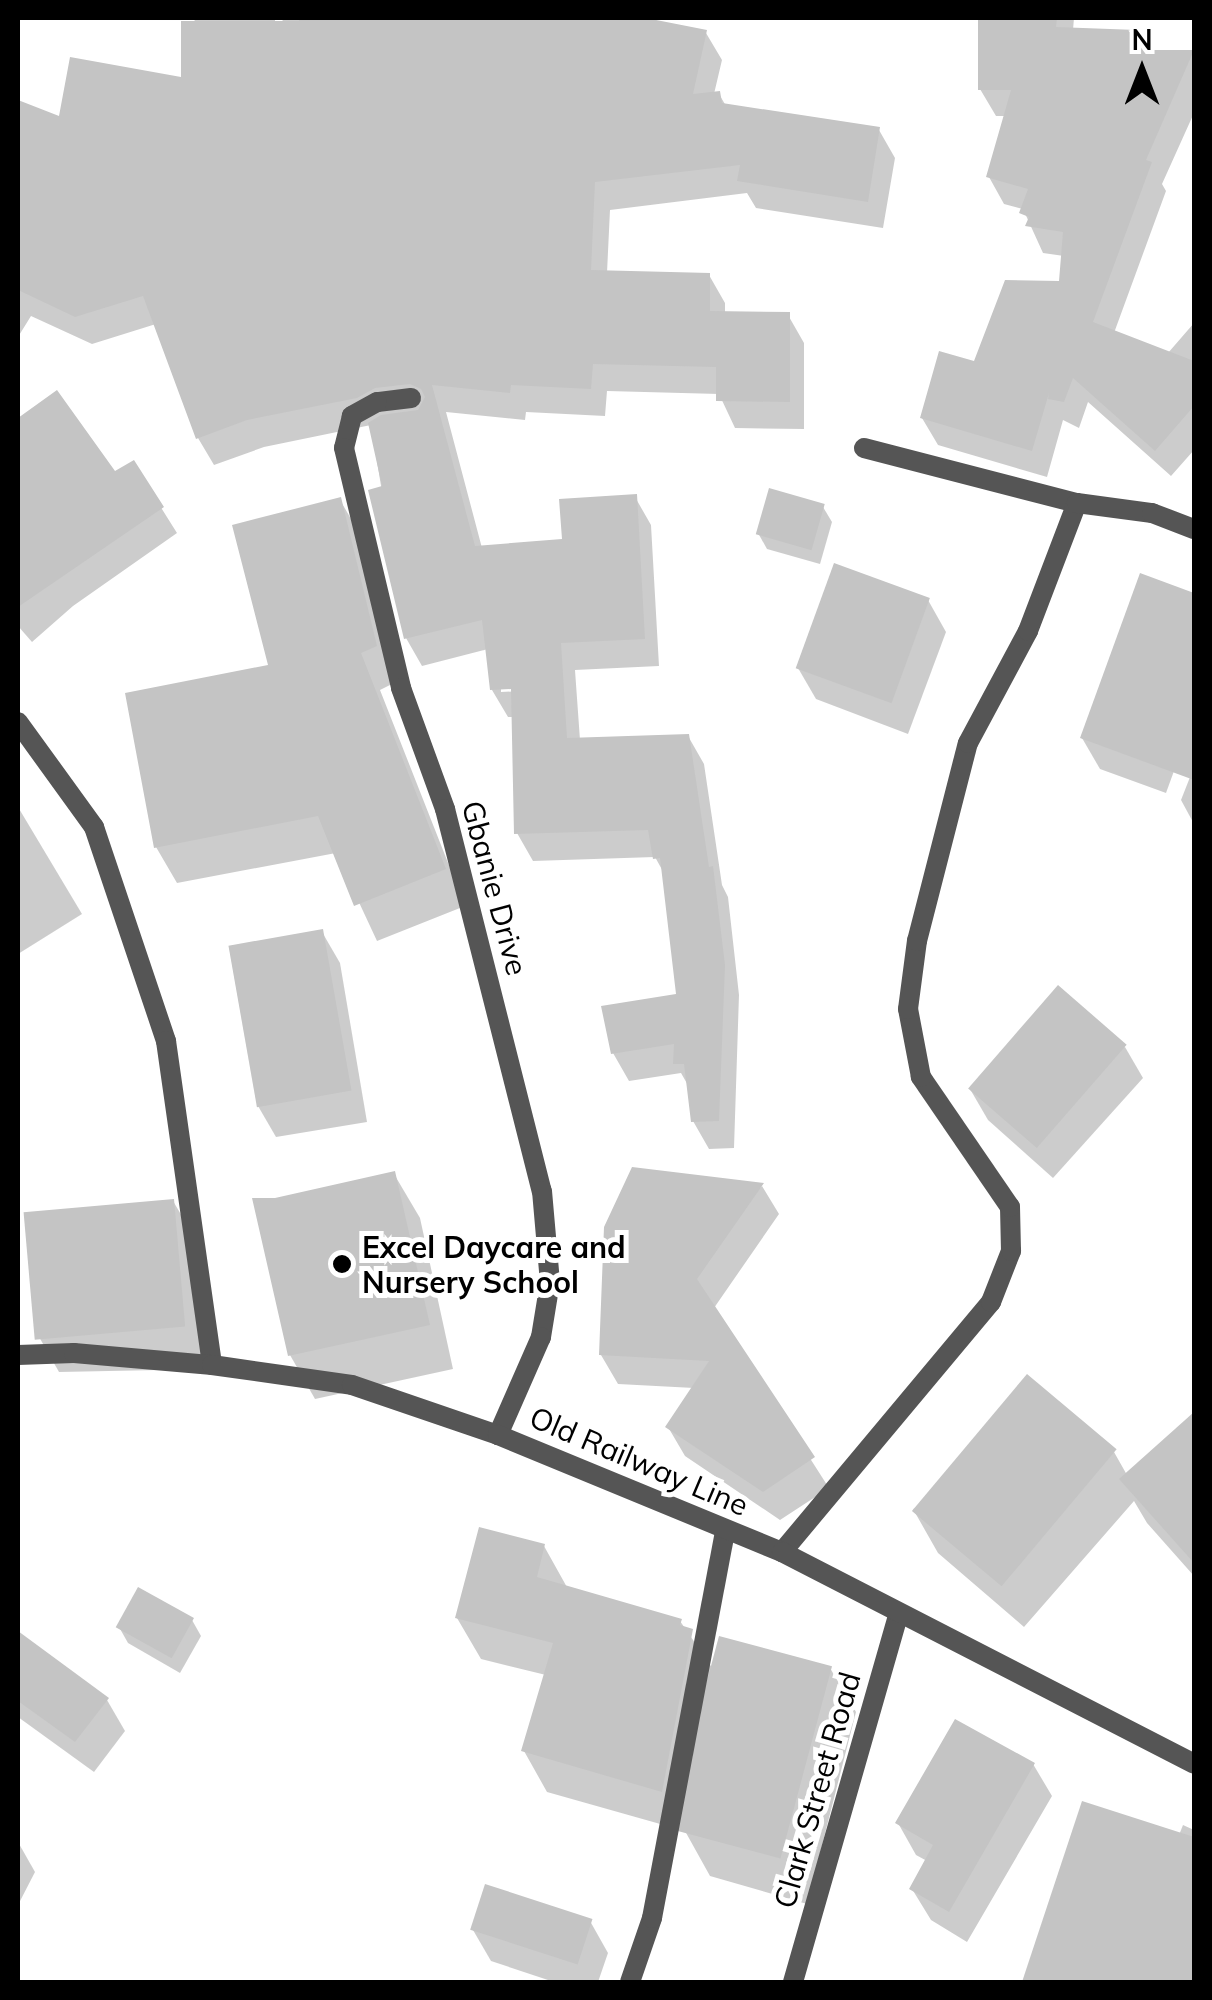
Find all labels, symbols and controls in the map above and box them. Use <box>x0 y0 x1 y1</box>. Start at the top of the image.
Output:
north arrow <box>1092 20 1192 120</box>
text: N <box>1131 22 1153 57</box>
street label: Gbanie Drive <box>454 797 536 979</box>
place label: Excel Daycare and Nursery School <box>362 1229 626 1300</box>
marker: Excel Daycare and Nursery School <box>331 1253 353 1275</box>
street label: Old Railway Line <box>524 1399 754 1523</box>
street label: Clark Street Road <box>766 1668 868 1912</box>

